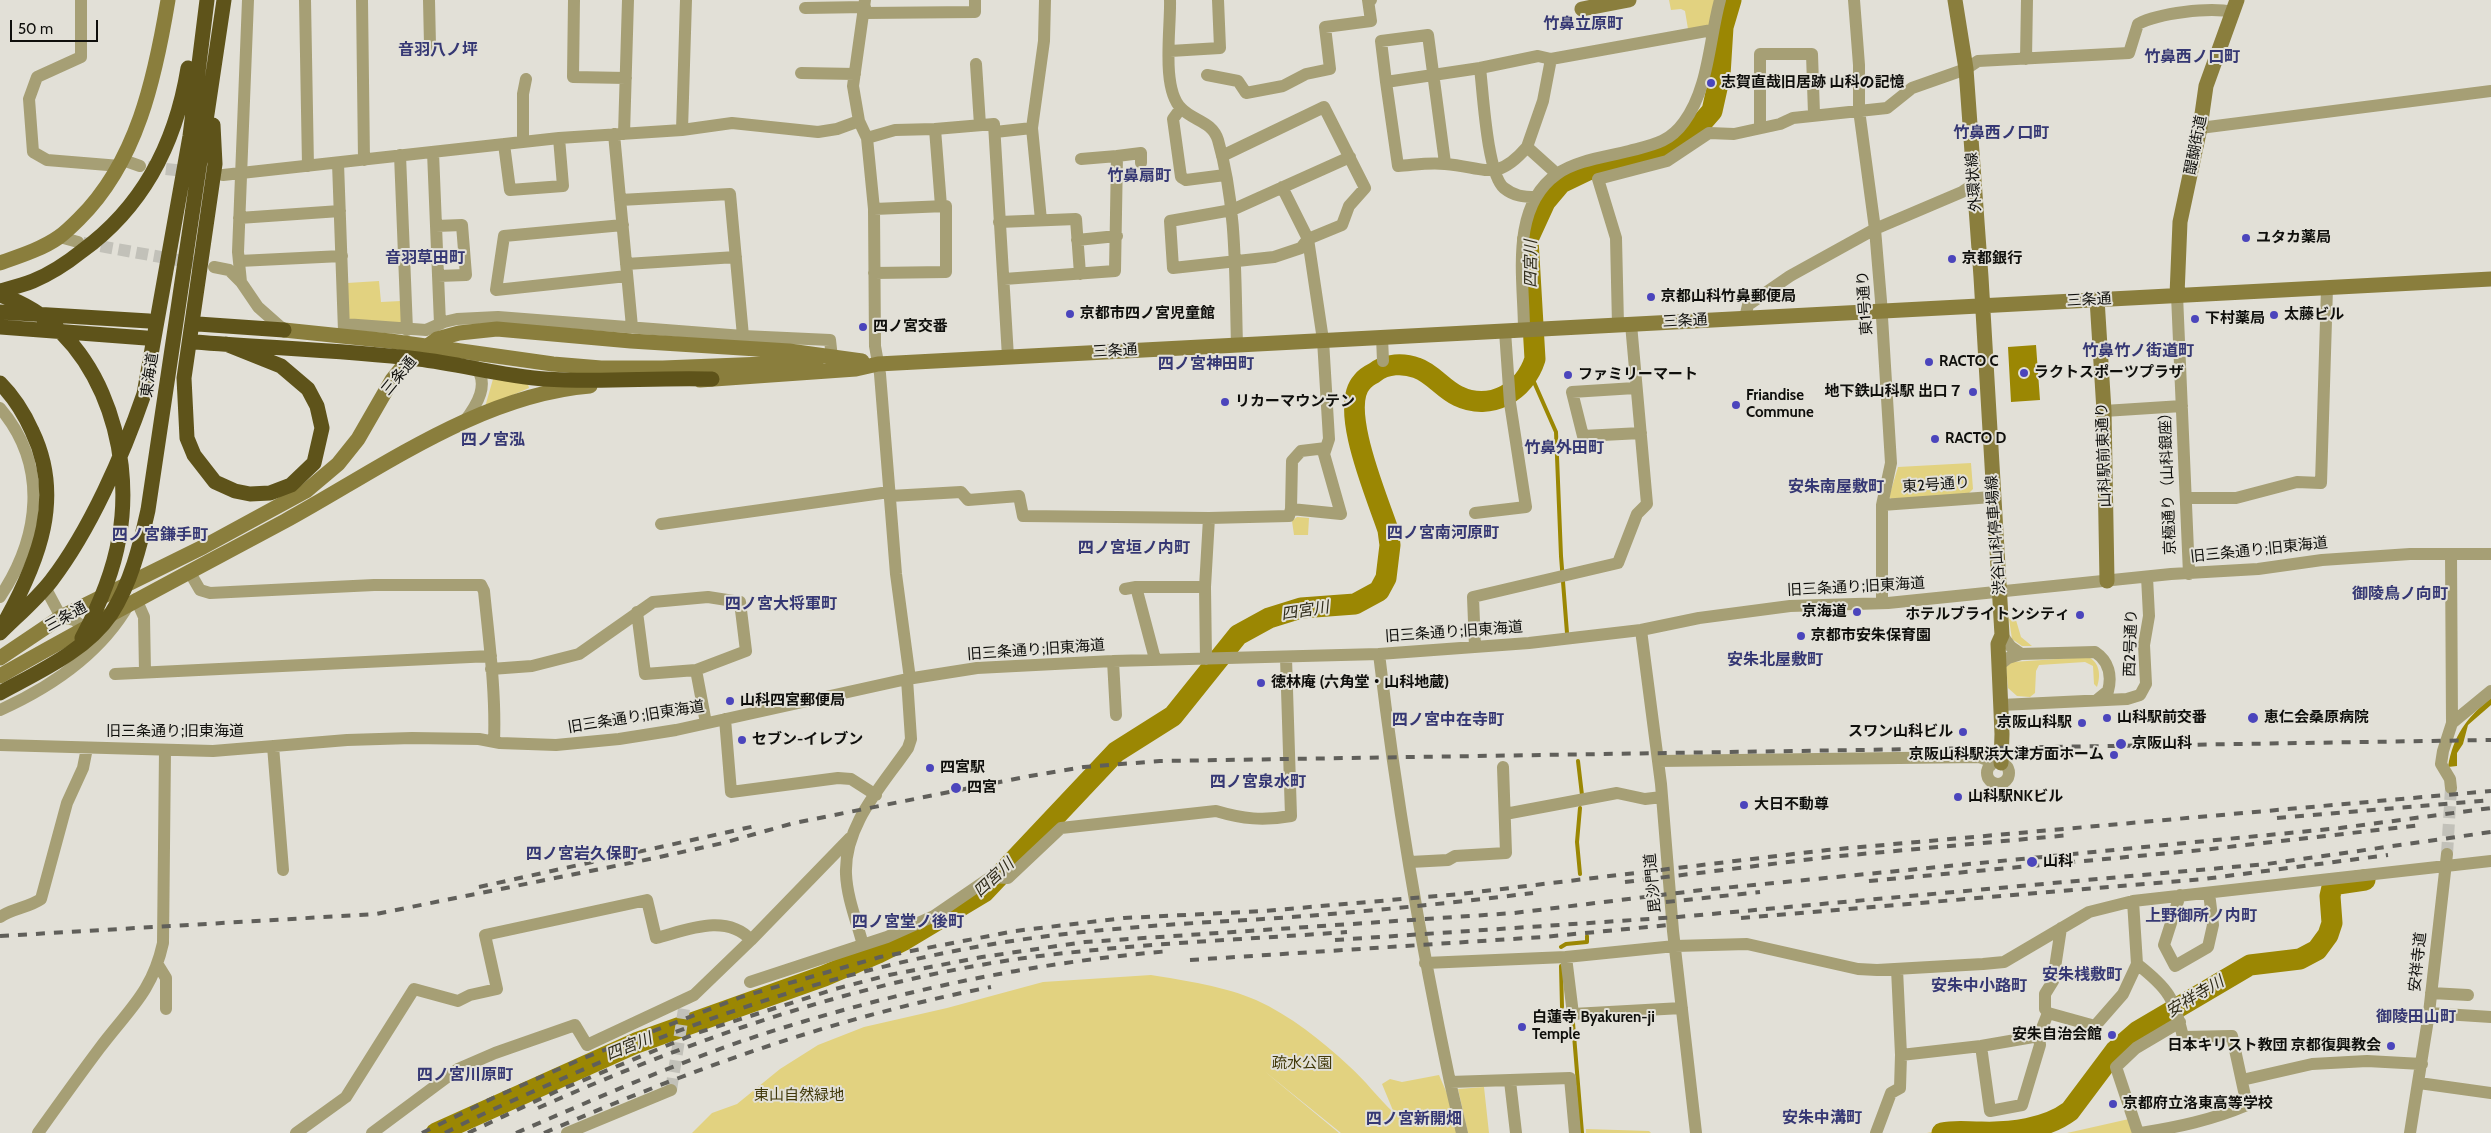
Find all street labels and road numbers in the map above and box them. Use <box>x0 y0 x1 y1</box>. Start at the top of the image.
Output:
street label: 醍醐街道 <box>2181 114 2211 176</box>
street label: 外環状線 <box>1963 151 1985 213</box>
street label: 東1号通り <box>1854 270 1876 336</box>
street label: 三条通 <box>2066 290 2112 310</box>
street label: 三条通 <box>1662 311 1708 331</box>
street label: 三条通 <box>1092 341 1138 361</box>
street label: 東海道 <box>138 351 162 399</box>
street label: 三条通 <box>378 353 420 399</box>
street label: 山科駅前東通り <box>2093 402 2115 508</box>
street label: 京極通り（山科銀座） <box>2156 405 2180 555</box>
street label: 東2号通り <box>1902 474 1970 496</box>
street label: 渋谷山科停車場線 <box>1983 475 2009 595</box>
street label: 旧三条通り;旧東海道 <box>2189 534 2329 566</box>
street label: 旧三条通り;旧東海道 <box>1787 574 1925 600</box>
street label: 三条通 <box>42 598 90 636</box>
street label: 西2号通り <box>2121 609 2141 677</box>
street label: 旧三条通り;旧東海道 <box>1384 618 1524 646</box>
street label: 旧三条通り;旧東海道 <box>966 636 1106 664</box>
street label: 旧三条通り;旧東海道 <box>566 697 706 737</box>
street label: 旧三条通り;旧東海道 <box>106 723 244 741</box>
street label: 毘沙門道 <box>1641 852 1665 914</box>
street label: 安祥寺道 <box>2406 931 2430 993</box>

